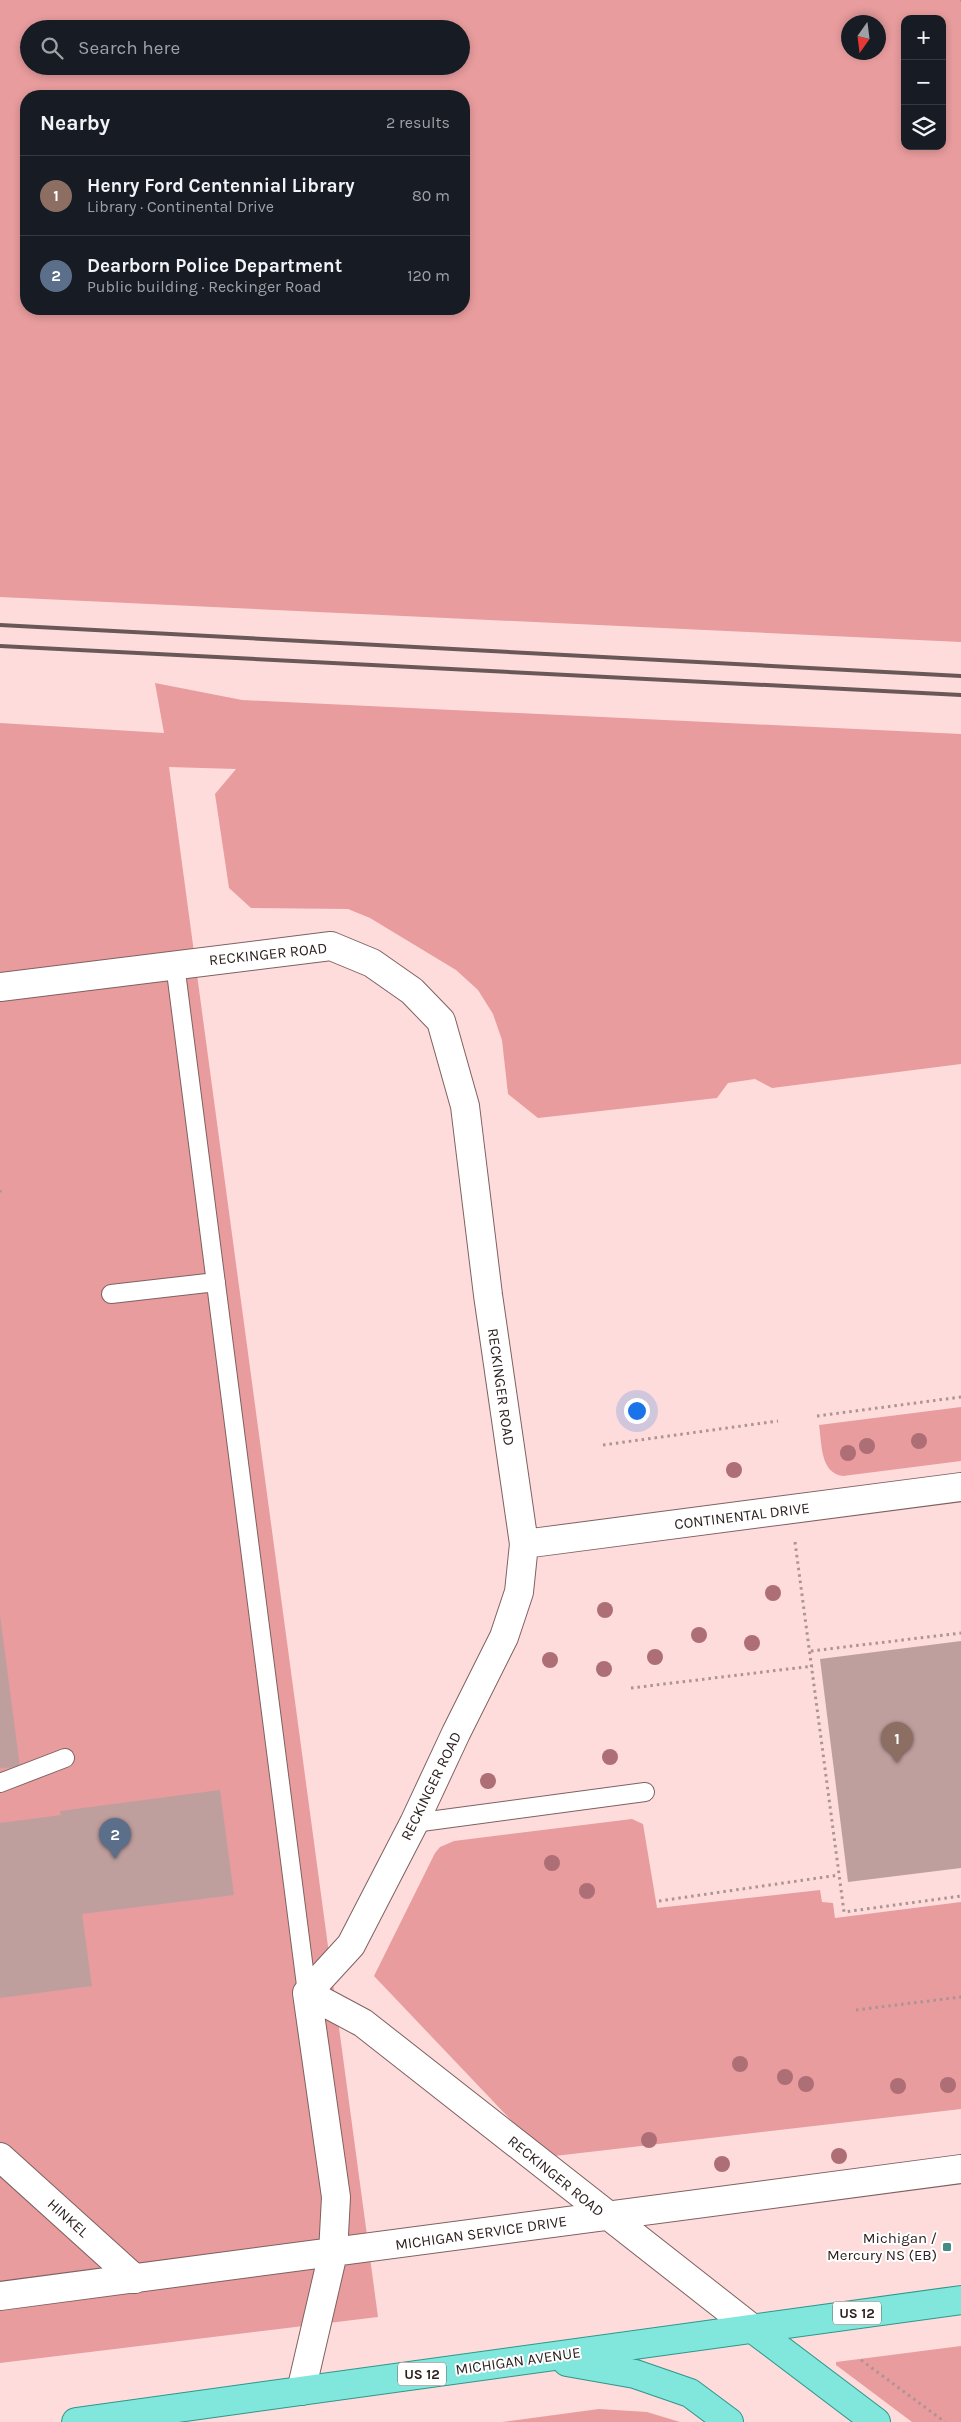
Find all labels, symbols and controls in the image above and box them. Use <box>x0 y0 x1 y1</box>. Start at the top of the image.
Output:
north arrow <box>841 15 886 60</box>
map controls <box>901 15 946 150</box>
button: + <box>901 15 946 60</box>
search box <box>20 20 470 75</box>
icon: search <box>38 34 66 62</box>
text: Search here <box>78 37 180 59</box>
button: − <box>901 60 946 105</box>
button: layers <box>901 105 946 150</box>
text: Nearby <box>40 111 110 135</box>
text: 2 results <box>386 113 450 132</box>
text: Henry Ford Centennial Library <box>87 175 355 197</box>
text: 1 <box>53 186 59 205</box>
text: 80 m <box>412 186 450 205</box>
text: Library · Continental Drive <box>87 197 274 216</box>
text: Dearborn Police Department <box>87 255 342 277</box>
text: 2 <box>51 266 61 285</box>
text: 120 m <box>407 266 450 285</box>
text: Public building · Reckinger Road <box>87 277 322 296</box>
street label: RECKINGER ROAD <box>208 939 328 969</box>
street label: RECKINGER ROAD <box>484 1327 518 1447</box>
your location <box>624 1398 650 1424</box>
street label: CONTINENTAL DRIVE <box>673 1499 811 1533</box>
pin: 1 <box>881 1722 913 1763</box>
street label: RECKINGER ROAD <box>397 1729 465 1843</box>
pin: 2 <box>99 1818 131 1859</box>
street label: RECKINGER ROAD <box>504 2132 608 2220</box>
street label: HINKEL <box>44 2195 92 2241</box>
street label: MICHIGAN SERVICE DRIVE <box>394 2212 568 2254</box>
place label: Michigan / Mercury NS (EB) <box>827 2229 937 2264</box>
marker: Michigan / Mercury NS (EB) <box>941 2241 953 2253</box>
road number: US 12 <box>833 2302 881 2324</box>
street label: MICHIGAN AVENUE <box>454 2343 582 2379</box>
road number: US 12 <box>398 2362 446 2386</box>

